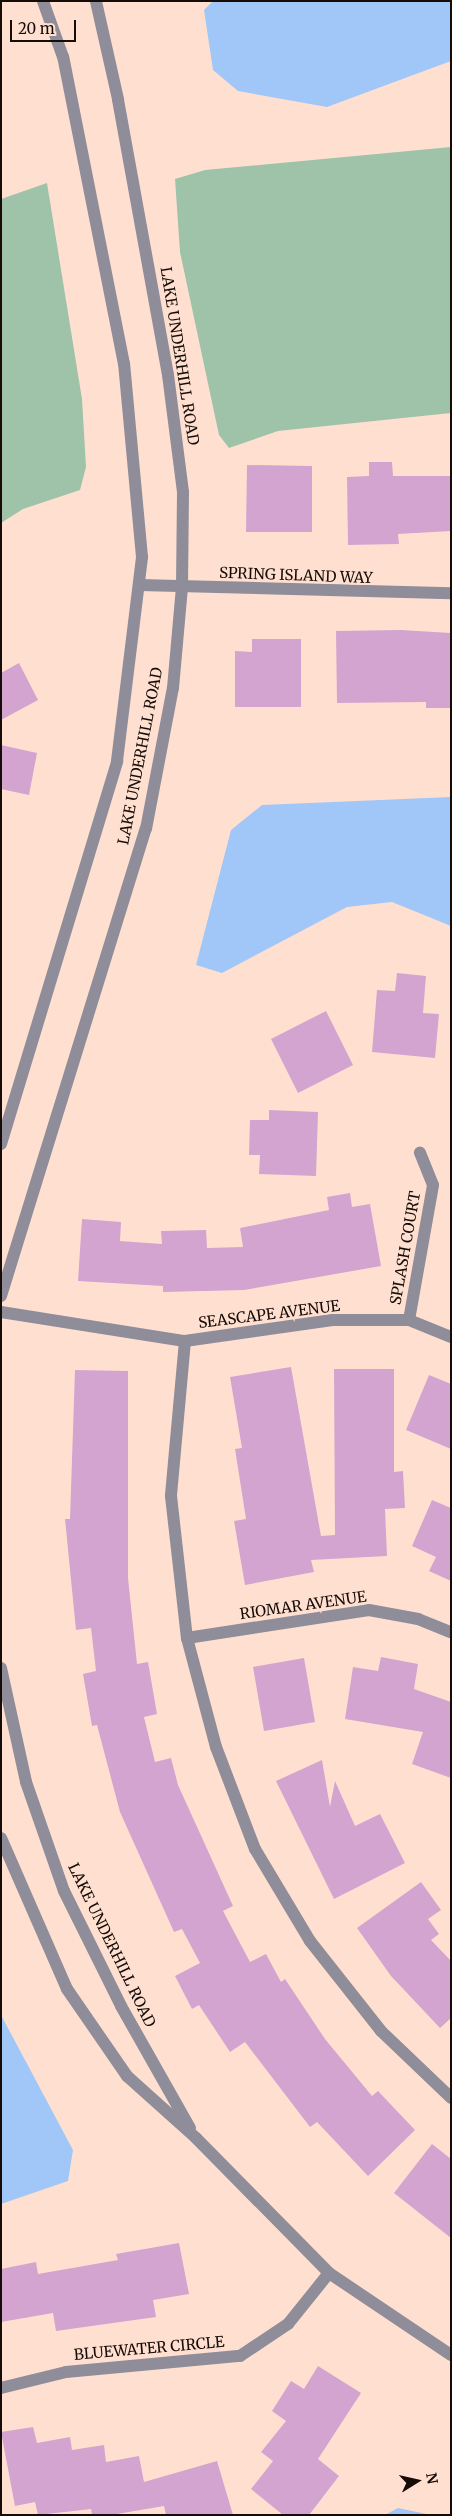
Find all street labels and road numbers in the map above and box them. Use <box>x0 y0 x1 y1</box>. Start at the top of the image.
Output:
street label: LAKE UNDERHILL ROAD <box>157 266 203 446</box>
street label: SPRING ISLAND WAY <box>219 563 373 587</box>
street label: LAKE UNDERHILL ROAD <box>114 666 166 846</box>
street label: SPLASH COURT <box>386 1190 424 1306</box>
street label: SEASCAPE AVENUE <box>197 1296 341 1332</box>
street label: RIOMAR AVENUE <box>239 1587 367 1623</box>
street label: LAKE UNDERHILL ROAD <box>64 1860 160 2030</box>
street label: BLUEWATER CIRCLE <box>73 2332 225 2364</box>

